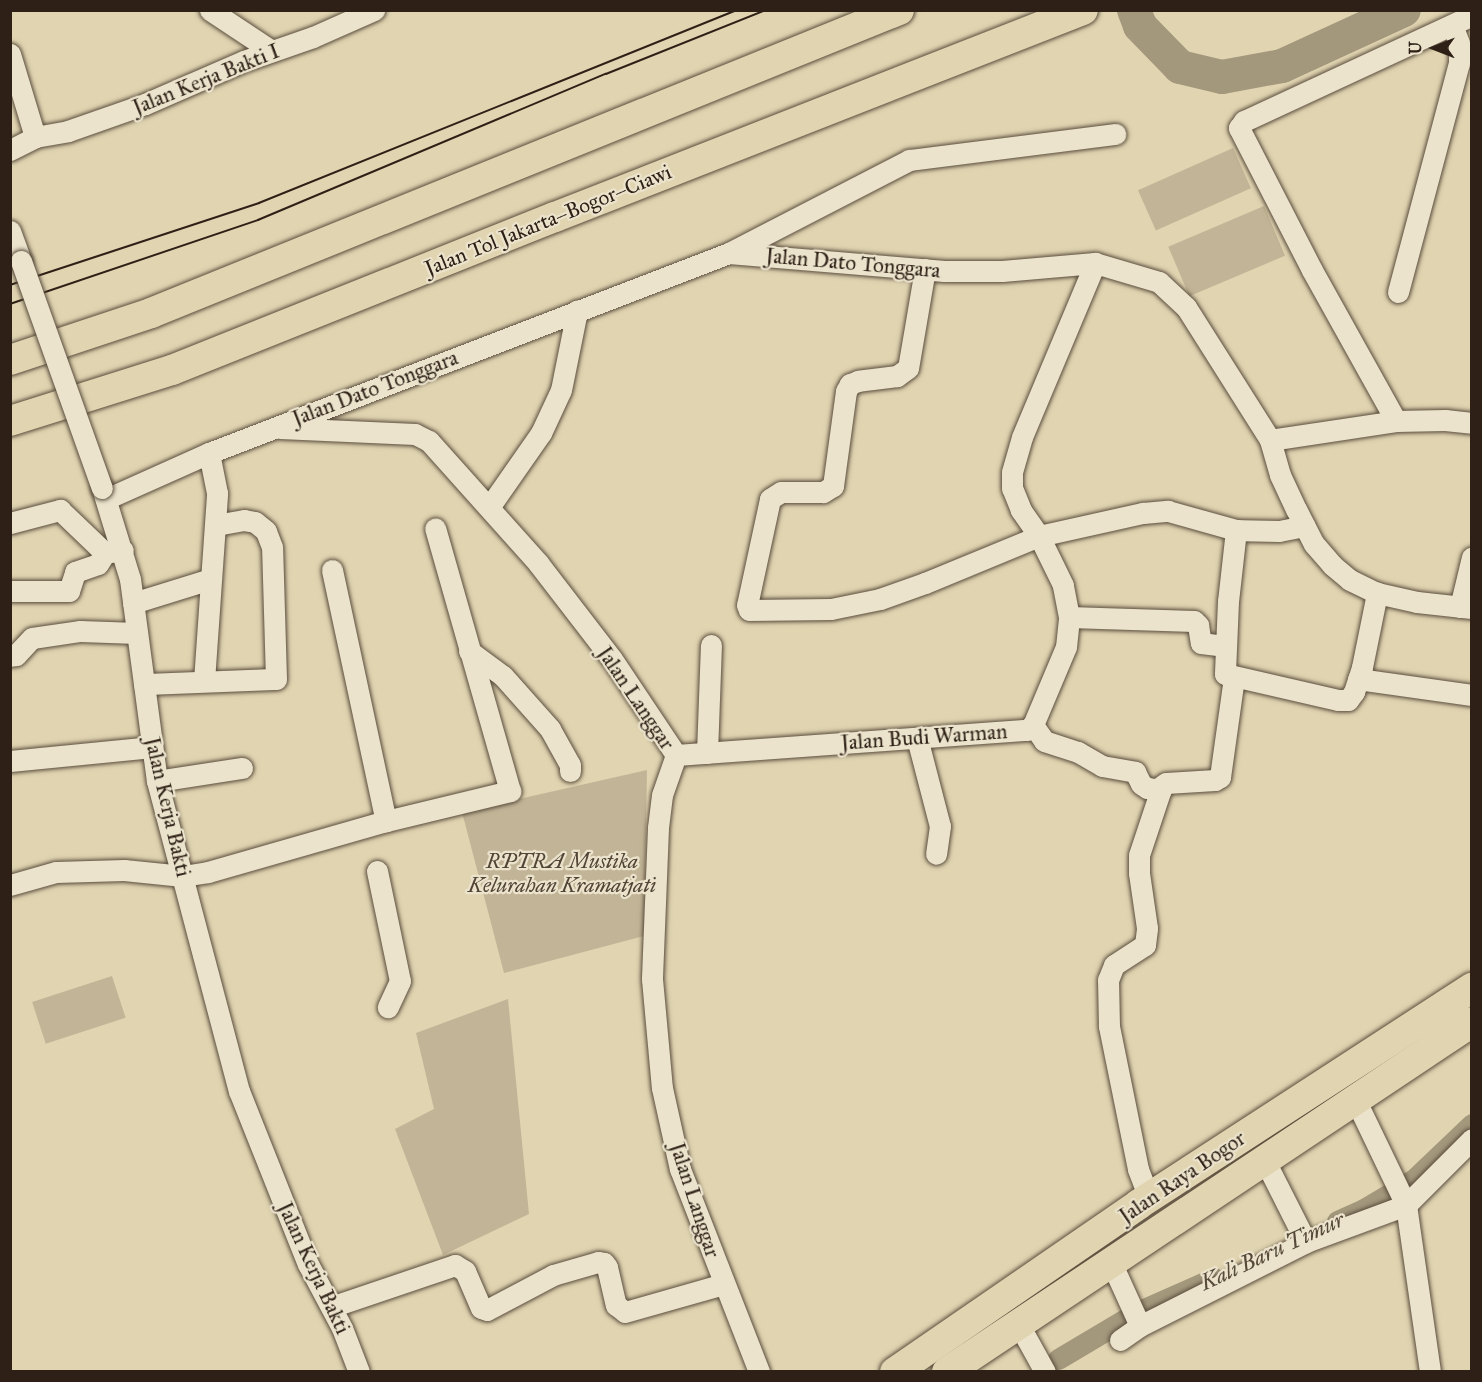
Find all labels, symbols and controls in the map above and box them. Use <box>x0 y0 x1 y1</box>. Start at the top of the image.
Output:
north arrow <box>1404 18 1464 78</box>
street label: Jalan Kerja Bakti I <box>129 38 283 120</box>
text: U <box>1406 42 1425 54</box>
street label: Jalan Tol Jakarta–Bogor–Ciawi <box>421 159 675 281</box>
street label: Jalan Dato Tonggara <box>765 243 941 283</box>
street label: Jalan Dato Tonggara <box>289 345 461 431</box>
street label: Jalan Langgar <box>592 641 680 755</box>
street label: Jalan Budi Warman <box>840 719 1008 755</box>
street label: Jalan Kerja Bakti <box>140 735 196 879</box>
park label: RPTRA Mustika Kelurahan Kramatjati <box>468 848 656 898</box>
street label: Jalan Raya Bogor <box>1114 1126 1250 1228</box>
street label: Jalan Langgar <box>665 1139 725 1261</box>
street label: Jalan Kerja Bakti <box>272 1198 356 1338</box>
water label: Kali Baru Timur <box>1196 1206 1348 1296</box>

